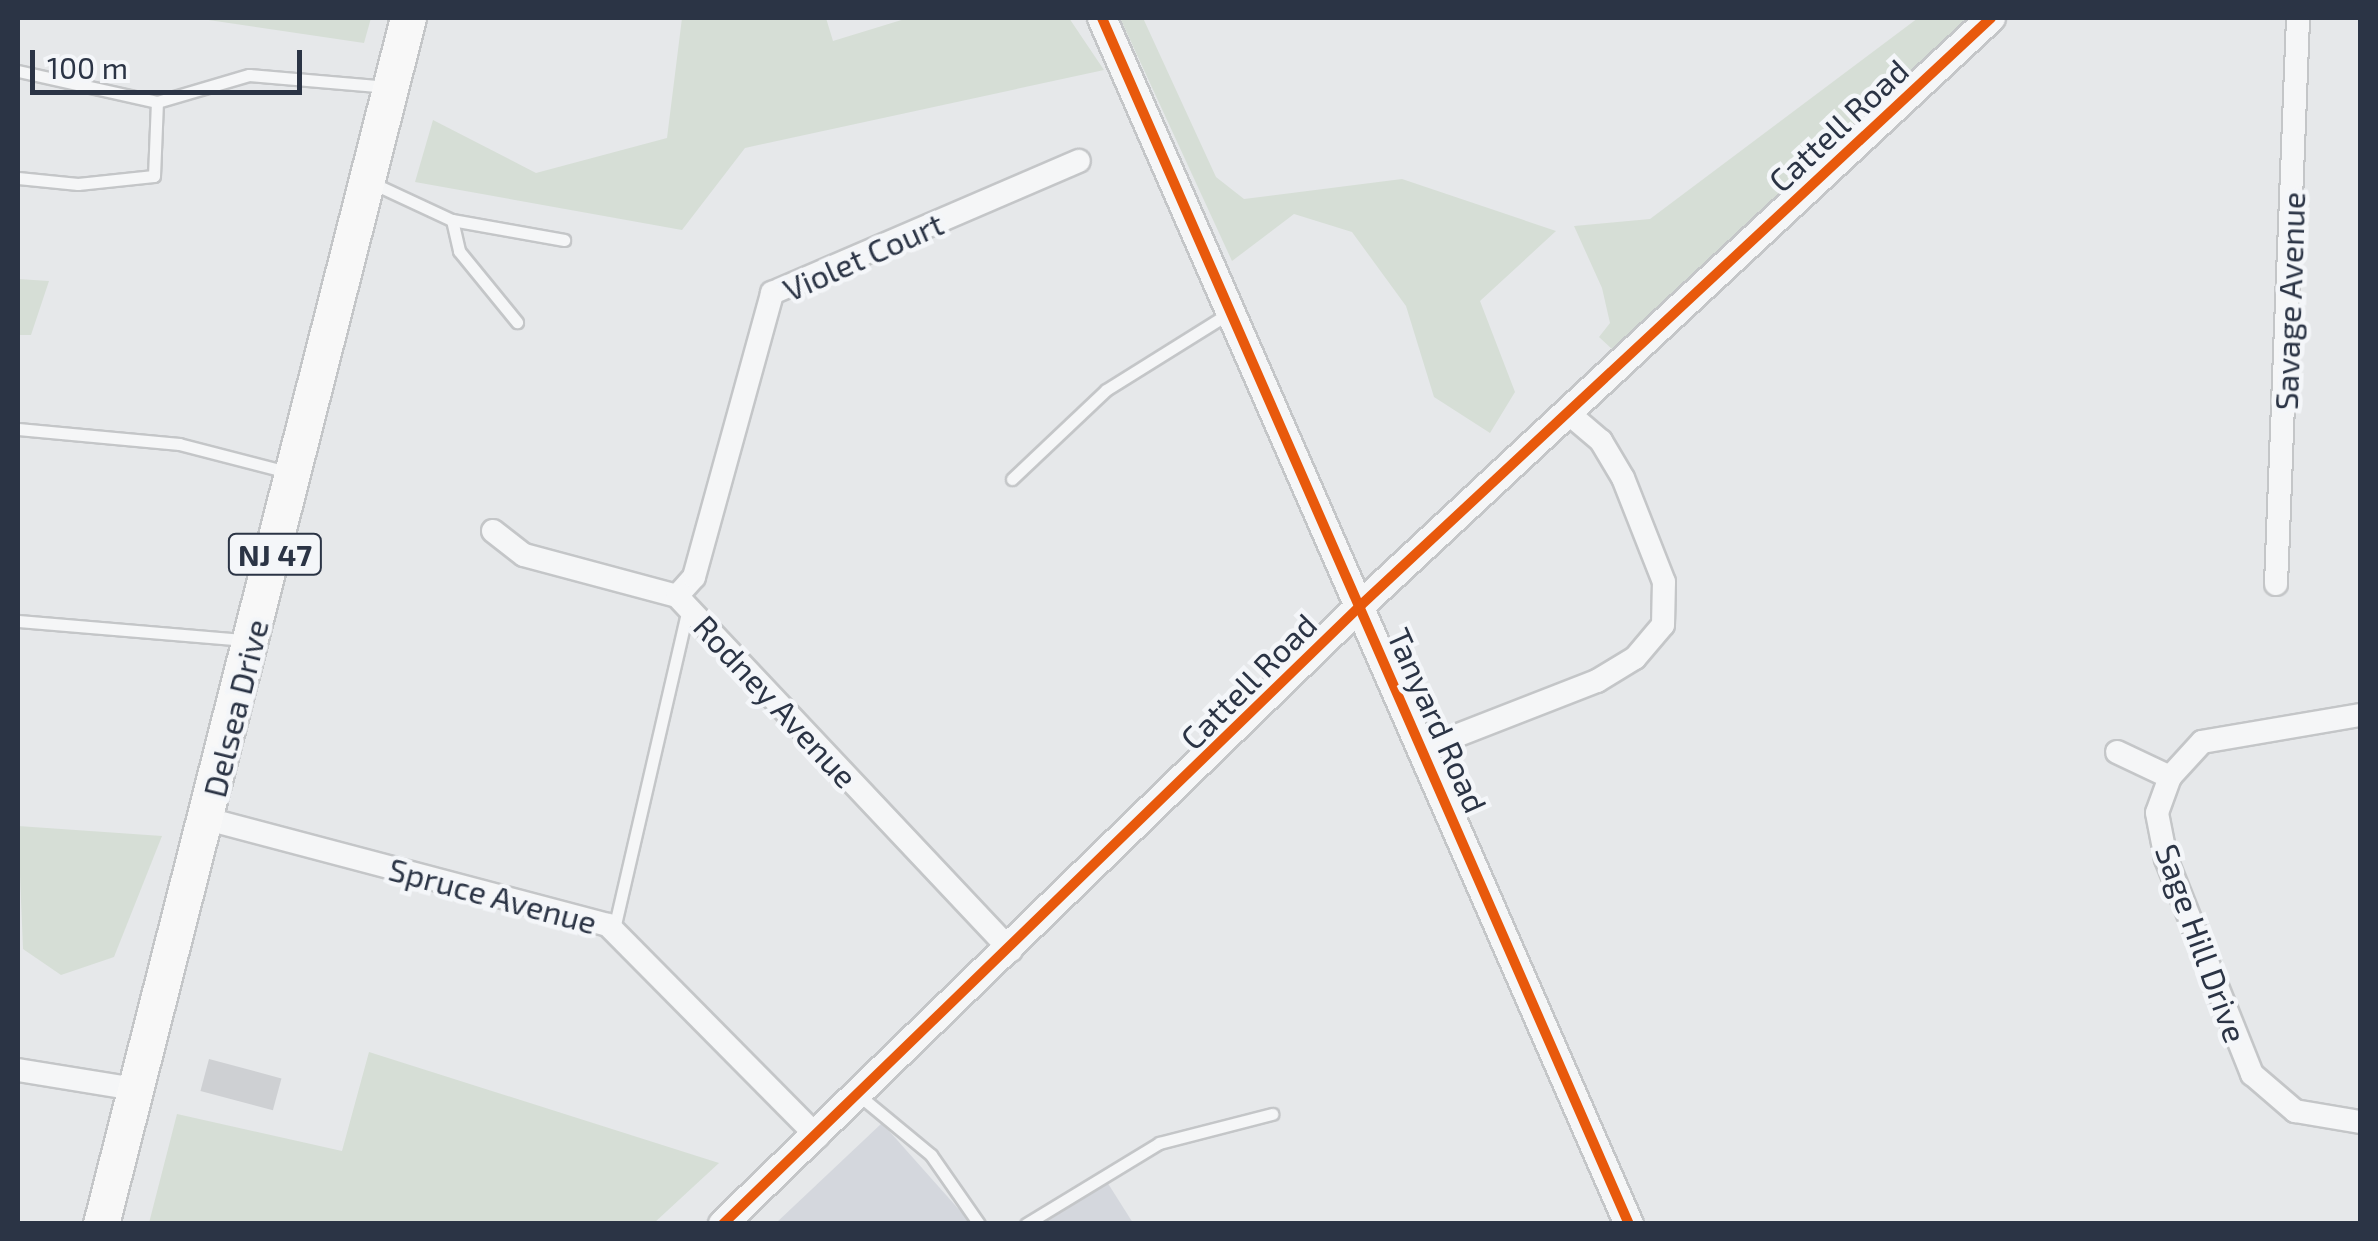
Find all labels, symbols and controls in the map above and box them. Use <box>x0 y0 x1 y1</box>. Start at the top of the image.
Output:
scale bar <box>35 30 308 92</box>
text: 100 m <box>47 49 128 85</box>
street label: Cattell Road <box>1760 51 1916 199</box>
street label: Savage Avenue <box>2266 191 2312 411</box>
street label: Violet Court <box>777 204 949 308</box>
road number: NJ 47 <box>228 529 322 579</box>
street label: Cattell Road <box>1172 605 1324 757</box>
street label: Rodney Avenue <box>686 606 866 796</box>
street label: Delsea Drive <box>194 615 276 801</box>
street label: Tanyard Road <box>1380 622 1496 818</box>
street label: Sage Hill Drive <box>2148 838 2256 1048</box>
street label: Spruce Avenue <box>384 849 602 941</box>

